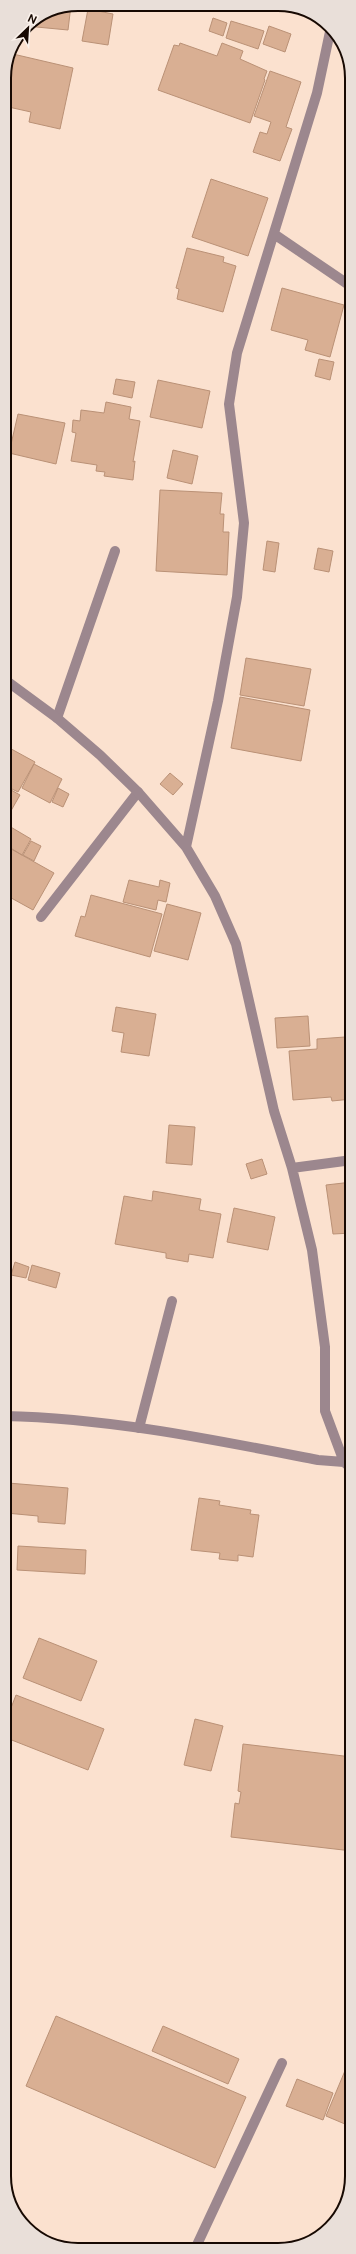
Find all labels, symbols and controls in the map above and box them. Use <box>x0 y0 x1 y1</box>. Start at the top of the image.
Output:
north arrow <box>8 8 48 48</box>
text: N <box>26 12 39 26</box>

